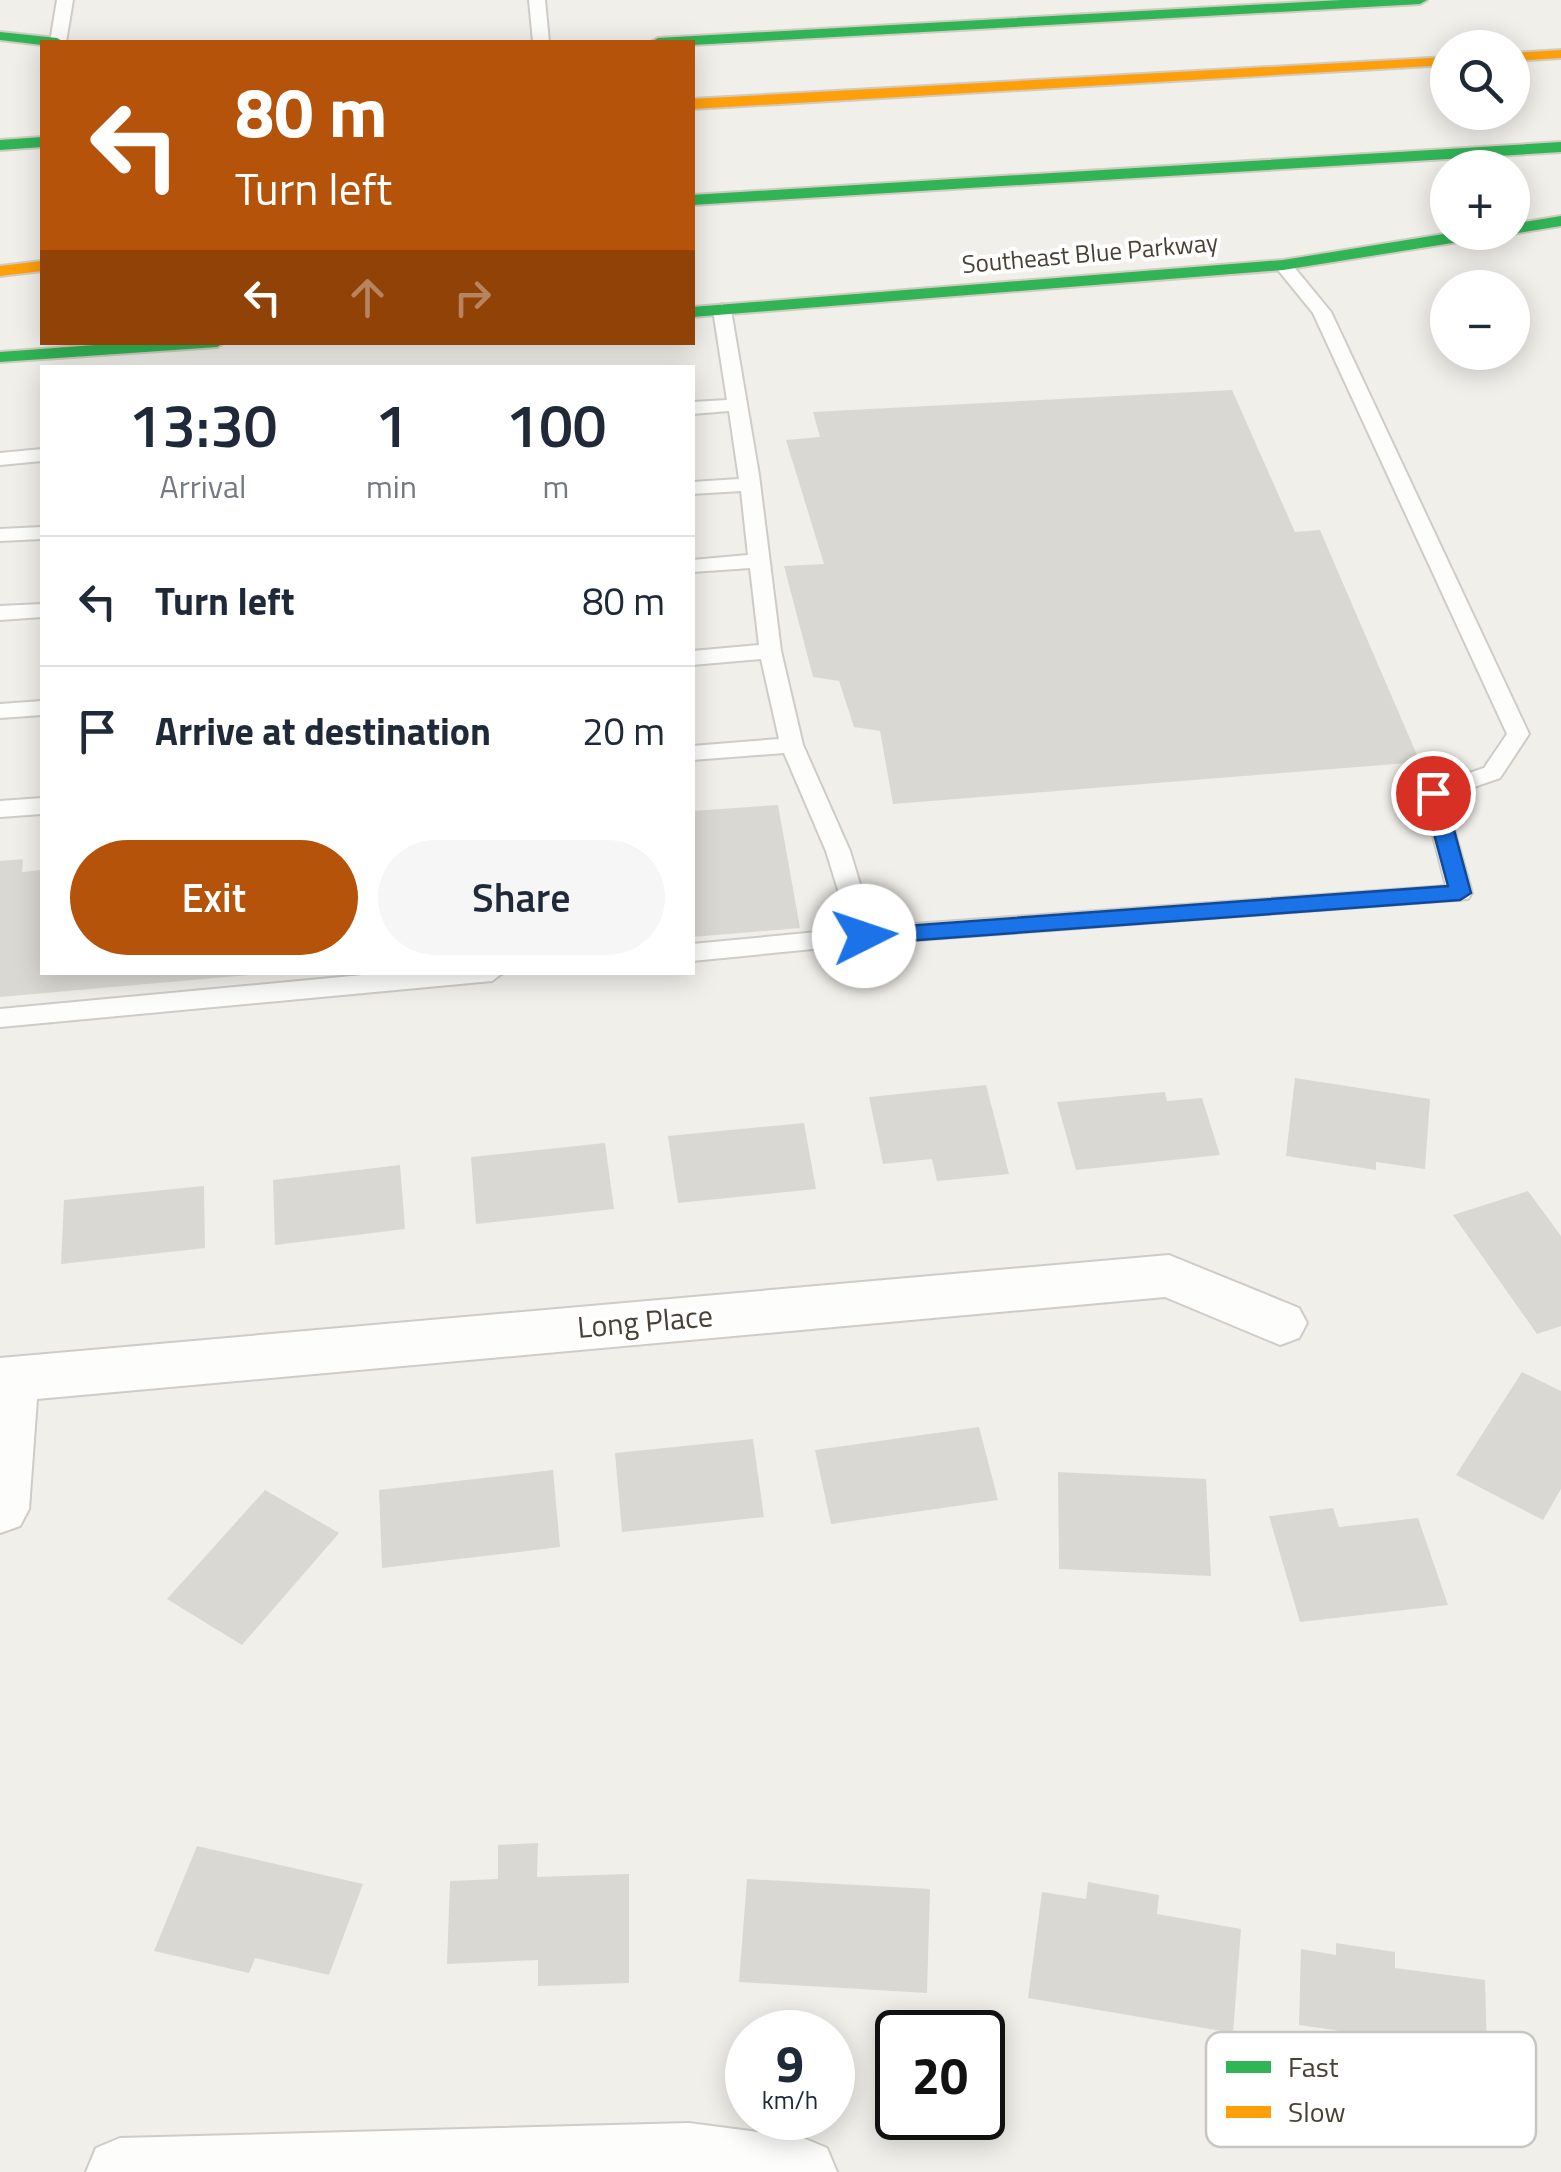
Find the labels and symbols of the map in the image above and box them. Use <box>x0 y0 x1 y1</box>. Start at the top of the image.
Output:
street label: Southeast Blue Parkway <box>960 223 1220 283</box>
pin <box>1391 751 1476 836</box>
position arrow <box>812 884 916 988</box>
street label: Long Place <box>575 1292 715 1350</box>
speed limit sign: 20 <box>875 2010 1005 2140</box>
legend <box>1206 2032 1536 2147</box>
text: Fast <box>1288 2045 1339 2088</box>
text: Slow <box>1288 2090 1346 2133</box>

